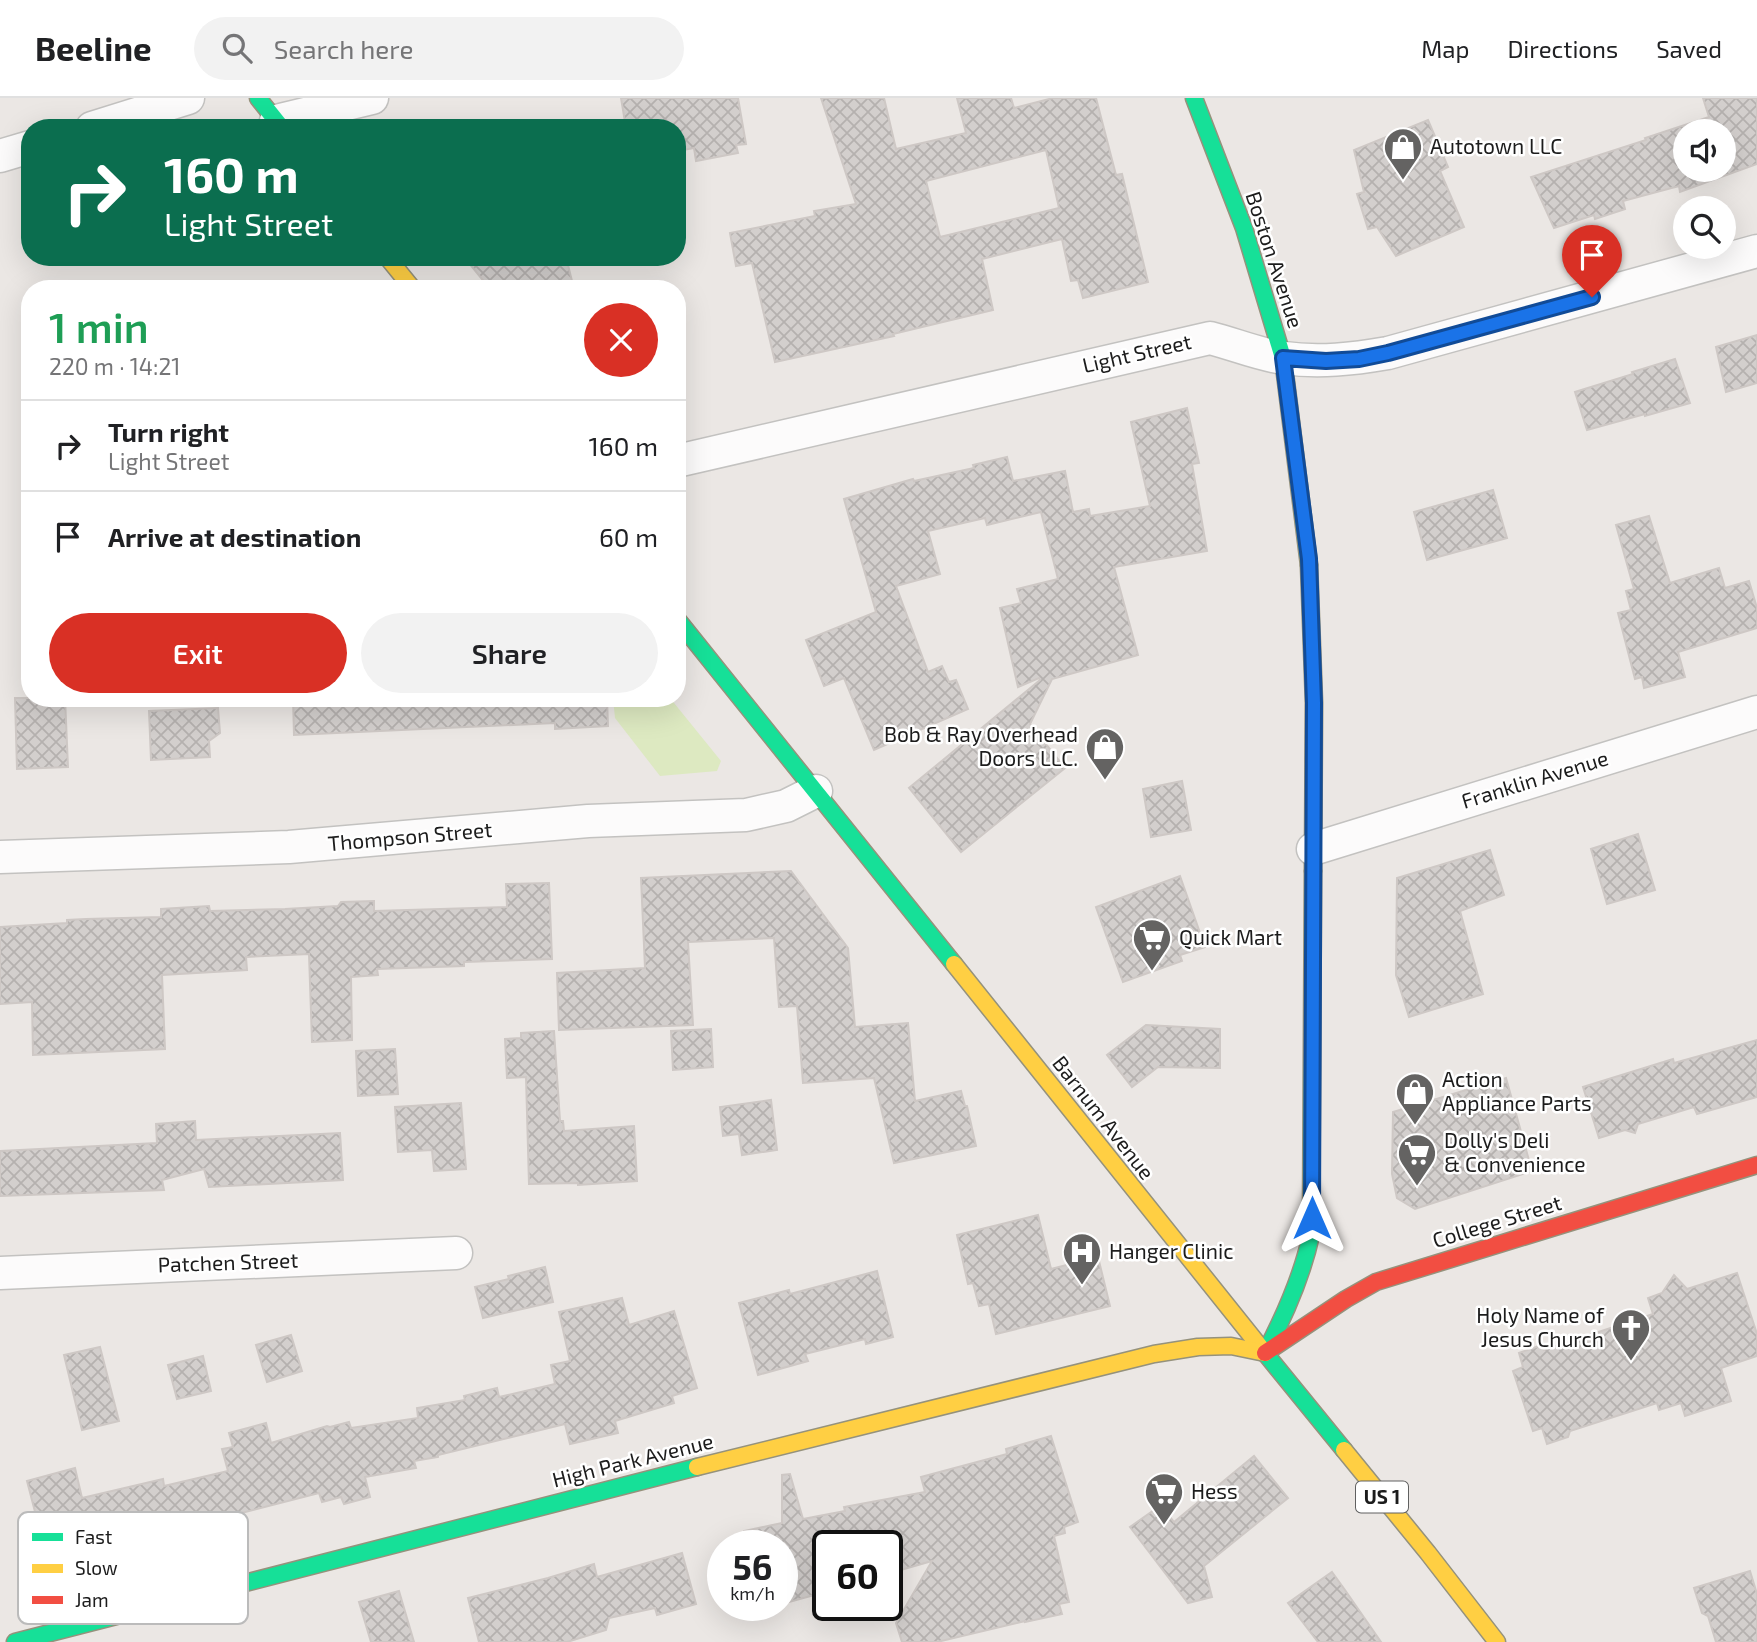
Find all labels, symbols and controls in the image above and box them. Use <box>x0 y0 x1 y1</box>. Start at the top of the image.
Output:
search box <box>194 17 684 80</box>
text: Beeline <box>35 28 152 68</box>
icon: search <box>218 29 256 67</box>
text: Search here <box>274 33 413 64</box>
text: Map <box>1421 34 1469 63</box>
text: Directions <box>1507 34 1618 63</box>
text: Saved <box>1656 34 1722 63</box>
map controls <box>1673 119 1736 259</box>
button: sound <box>1673 119 1736 182</box>
shop icon: Autotown LLC <box>1382 126 1424 181</box>
place label: Autotown LLC <box>1430 133 1562 158</box>
text: 160 m <box>164 144 299 203</box>
icon: right <box>49 147 140 238</box>
street label: Boston Avenue <box>1242 188 1309 331</box>
button: search <box>1673 196 1736 259</box>
text: Light Street <box>164 204 333 242</box>
pin <box>1562 225 1622 297</box>
icon: arrive <box>1573 236 1611 274</box>
text: 1 min <box>49 301 149 351</box>
button: close <box>584 303 658 377</box>
street label: Light Street <box>1080 328 1194 377</box>
text: 220 m · 14:21 <box>49 352 181 380</box>
text: Turn right <box>108 416 229 447</box>
icon: right <box>49 427 87 465</box>
text: 160 m <box>589 430 658 461</box>
text: Light Street <box>108 447 230 475</box>
icon: arrive <box>49 518 87 556</box>
text: Arrive at destination <box>108 521 361 552</box>
text: 60 m <box>599 521 658 552</box>
button: Exit <box>49 613 347 693</box>
button: Share <box>361 613 658 693</box>
place label: Bob & Ray Overhead Doors LLC. <box>884 721 1078 770</box>
shop icon: Bob & Ray Overhead Doors LLC. <box>1084 726 1126 781</box>
street label: Franklin Avenue <box>1458 744 1611 813</box>
street label: Thompson Street <box>327 816 493 855</box>
supermarket icon: Quick Mart <box>1131 917 1173 972</box>
place label: Quick Mart <box>1179 924 1282 950</box>
street label: Barnum Avenue <box>1048 1050 1160 1184</box>
place label: Action Appliance Parts <box>1442 1066 1592 1115</box>
shop icon: Action Appliance Parts <box>1394 1071 1436 1126</box>
place label: Dolly's Deli & Convenience <box>1444 1127 1586 1176</box>
supermarket icon: Dolly's Deli & Convenience <box>1396 1132 1438 1187</box>
position arrow <box>1275 1181 1349 1255</box>
street label: College Street <box>1429 1189 1564 1252</box>
hospital icon: Hanger Clinic <box>1061 1231 1103 1286</box>
place label: Hanger Clinic <box>1109 1238 1233 1263</box>
street label: Patchen Street <box>157 1247 299 1276</box>
place label: Holy Name of Jesus Church <box>1476 1302 1605 1351</box>
church icon: Holy Name of Jesus Church <box>1610 1307 1652 1362</box>
street label: High Park Avenue <box>550 1427 716 1492</box>
supermarket icon: Hess <box>1143 1471 1185 1526</box>
place label: Hess <box>1191 1478 1238 1503</box>
road number: US 1 <box>1356 1482 1408 1512</box>
legend <box>18 1512 248 1624</box>
text: Fast <box>75 1525 112 1548</box>
speed limit sign: 60 <box>812 1530 903 1621</box>
text: 56 <box>733 1545 772 1587</box>
text: Slow <box>75 1556 118 1579</box>
text: km/h <box>730 1582 775 1604</box>
text: Jam <box>75 1588 109 1611</box>

